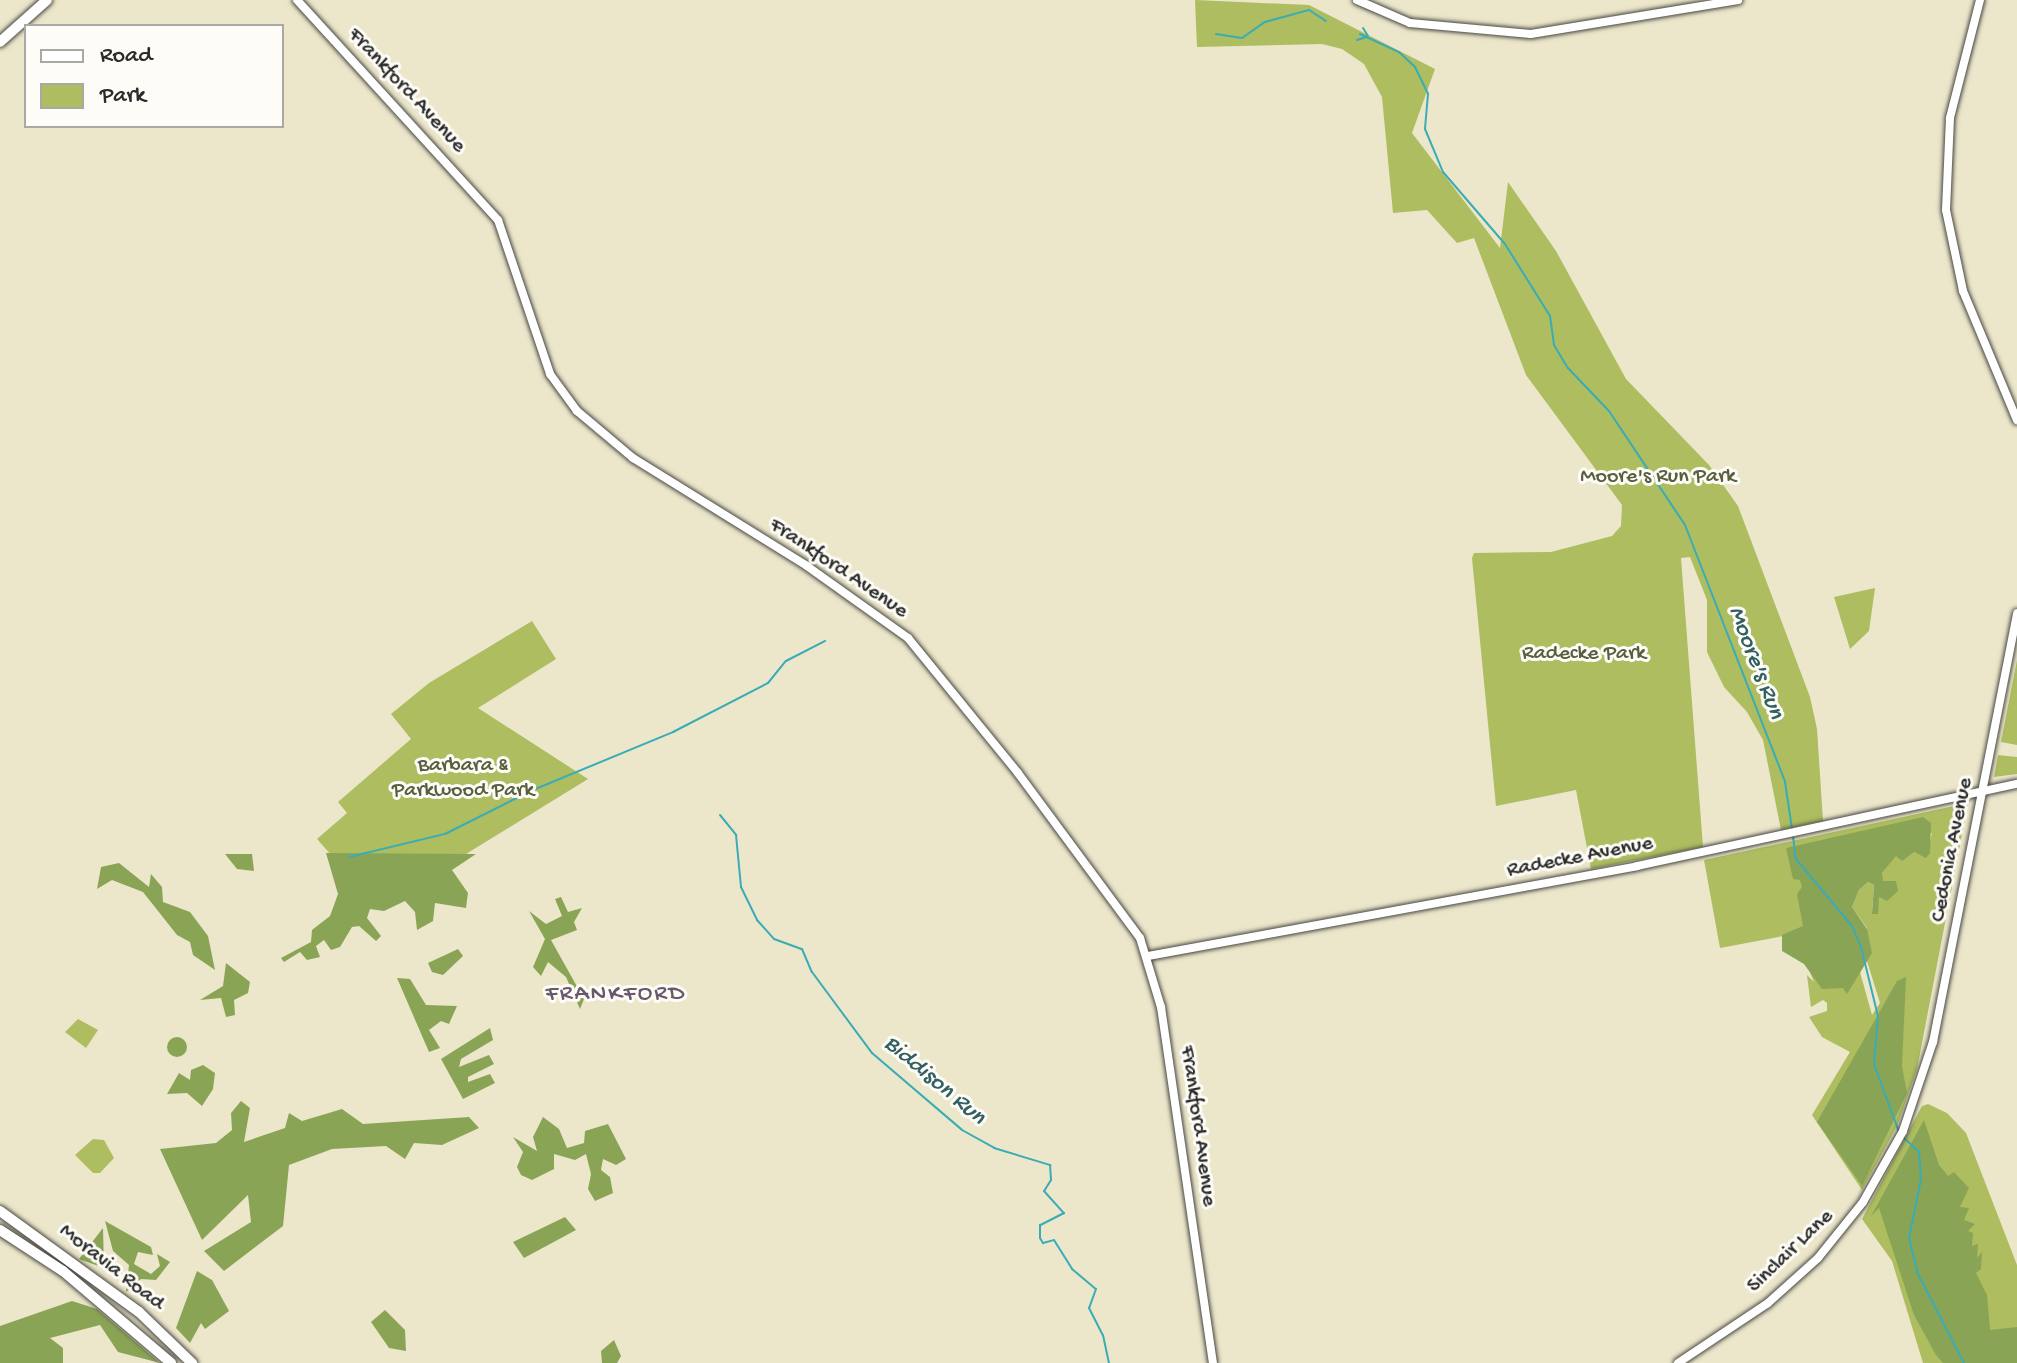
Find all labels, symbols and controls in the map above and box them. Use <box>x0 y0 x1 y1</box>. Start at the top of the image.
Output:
street label: Frankford Avenue <box>341 23 471 159</box>
legend <box>24 24 284 128</box>
text: Road <box>100 42 152 71</box>
text: Park <box>100 82 146 111</box>
park label: Moore's Run Park <box>1580 465 1736 491</box>
street label: Frankford Avenue <box>764 513 912 625</box>
water label: Moore's Run <box>1720 603 1790 723</box>
park label: Radecke Park <box>1522 642 1646 668</box>
park label: Barbara & Parkwood Park <box>392 753 534 804</box>
street label: Cedonia Avenue <box>1926 776 1980 924</box>
street label: Radecke Avenue <box>1505 831 1655 885</box>
district label: FRANKFORD <box>546 981 686 1009</box>
water label: Biddison Run <box>877 1030 991 1132</box>
street label: Frankford Avenue <box>1173 1044 1221 1208</box>
street label: Sinclair Lane <box>1742 1204 1840 1300</box>
street label: Moravia Road <box>53 1219 169 1317</box>

